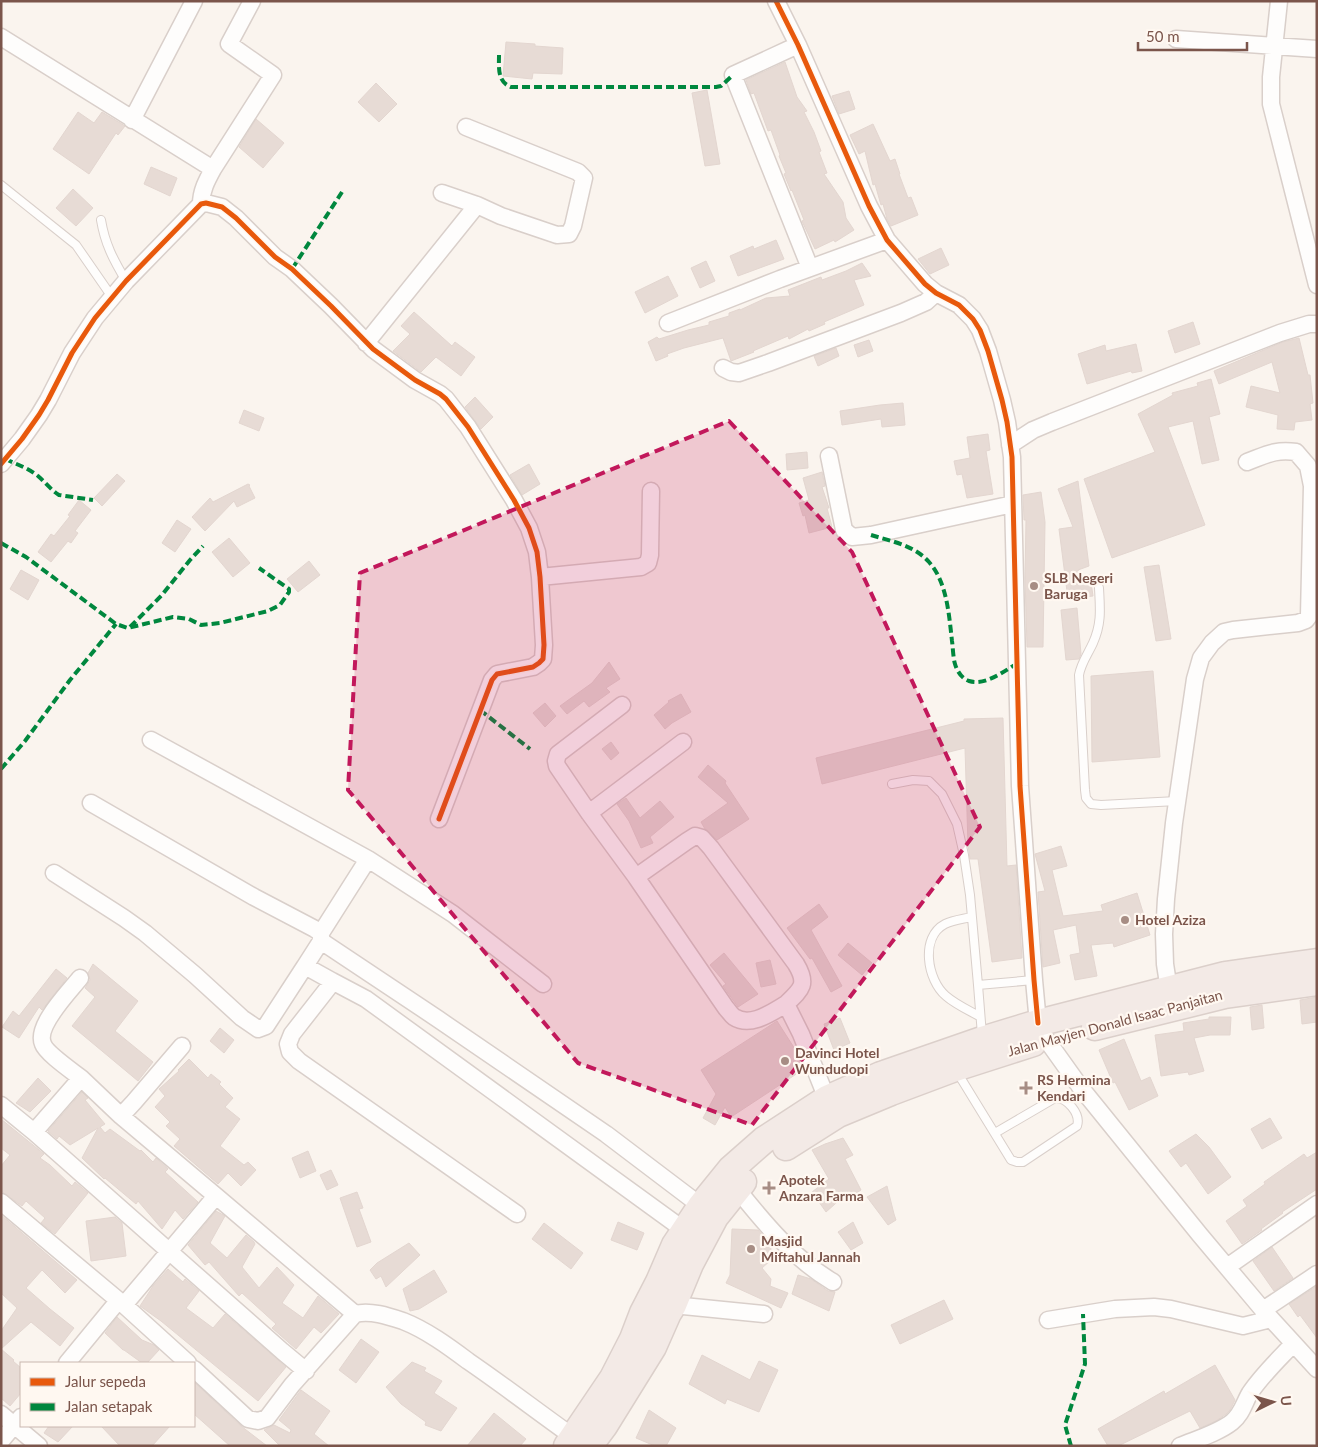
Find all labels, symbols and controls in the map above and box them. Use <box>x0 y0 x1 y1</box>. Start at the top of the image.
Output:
scale bar <box>1138 20 1247 52</box>
text: 50 m <box>1146 27 1180 45</box>
place label: SLB Negeri Baruga <box>1044 569 1113 602</box>
marker: SLB Negeri Baruga <box>1028 580 1040 592</box>
place label: Hotel Aziza <box>1135 911 1206 928</box>
marker: Hotel Aziza <box>1119 914 1131 926</box>
street label: Jalan Mayjen Donald Isaac Panjaitan <box>1006 986 1224 1059</box>
place label: Davinci Hotel Wundudopi <box>795 1044 880 1077</box>
marker: Davinci Hotel Wundudopi <box>779 1055 791 1067</box>
place label: RS Hermina Kendari <box>1037 1071 1111 1104</box>
marker: RS Hermina Kendari <box>1019 1081 1033 1095</box>
place label: Apotek Anzara Farma <box>778 1171 864 1204</box>
marker: Apotek Anzara Farma <box>763 1182 775 1194</box>
place label: Masjid Miftahul Jannah <box>761 1232 861 1265</box>
marker: Masjid Miftahul Jannah <box>745 1243 757 1255</box>
legend <box>20 1362 195 1427</box>
text: Jalur sepeda <box>65 1372 146 1390</box>
north arrow <box>1248 1377 1298 1427</box>
text: U <box>1278 1395 1295 1407</box>
text: Jalan setapak <box>65 1397 153 1415</box>

